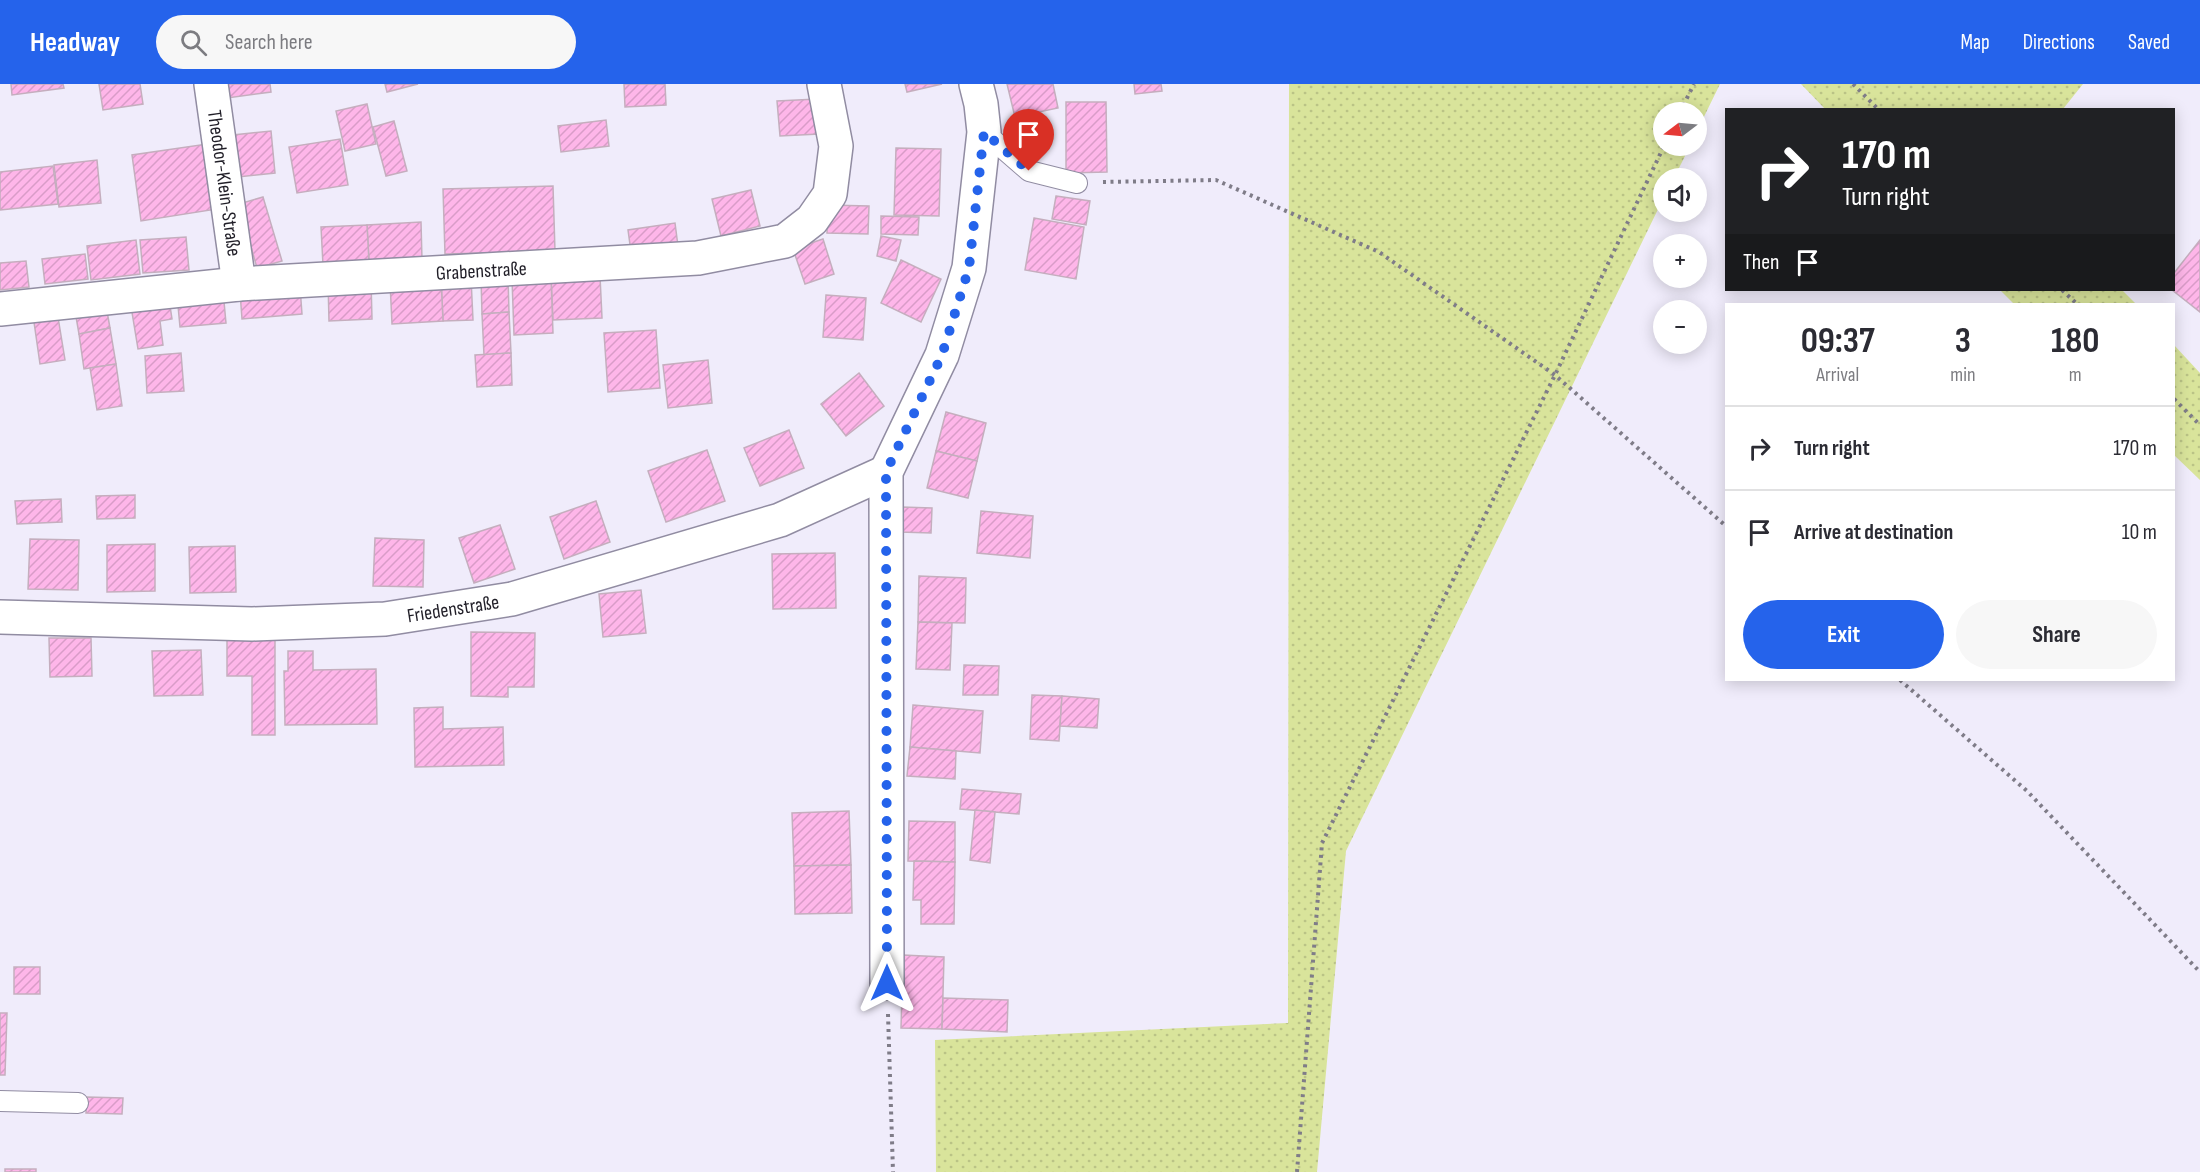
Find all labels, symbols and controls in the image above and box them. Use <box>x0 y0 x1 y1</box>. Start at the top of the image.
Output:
search box <box>156 15 576 69</box>
text: Headway <box>30 26 120 59</box>
icon: search <box>177 26 210 59</box>
text: Search here <box>225 29 312 56</box>
text: Map <box>1960 30 1990 55</box>
text: Directions <box>2023 30 2095 55</box>
text: Saved <box>2128 30 2170 55</box>
north arrow <box>1653 102 1707 156</box>
map controls <box>1653 102 1707 354</box>
street label: Theodor-Klein-Straße <box>202 109 246 258</box>
pin <box>1003 109 1054 171</box>
icon: arrive <box>1012 118 1045 151</box>
text: 170 m <box>1842 130 1931 181</box>
icon: right <box>1743 132 1821 210</box>
button: sound <box>1653 168 1707 222</box>
text: Turn right <box>1842 181 1929 213</box>
button: + <box>1653 234 1707 288</box>
icon: arrive <box>1791 246 1824 279</box>
text: Then <box>1743 249 1779 276</box>
street label: Grabenstraße <box>435 257 527 286</box>
button: − <box>1653 300 1707 354</box>
text: 09:37 <box>1801 320 1875 363</box>
text: 3 <box>1955 320 1971 363</box>
text: 180 <box>2051 320 2099 363</box>
text: Arrival <box>1816 363 1859 387</box>
text: min <box>1950 363 1975 387</box>
text: m <box>2069 363 2082 387</box>
icon: right <box>1743 432 1776 465</box>
text: Turn right <box>1794 435 1870 462</box>
text: 170 m <box>2113 435 2157 462</box>
icon: arrive <box>1743 516 1776 549</box>
text: Arrive at destination <box>1794 519 1953 546</box>
text: 10 m <box>2122 519 2157 546</box>
street label: Friedenstraße <box>405 590 501 628</box>
button: Exit <box>1743 600 1944 669</box>
button: Share <box>1956 600 2157 669</box>
position arrow <box>855 951 919 1015</box>

